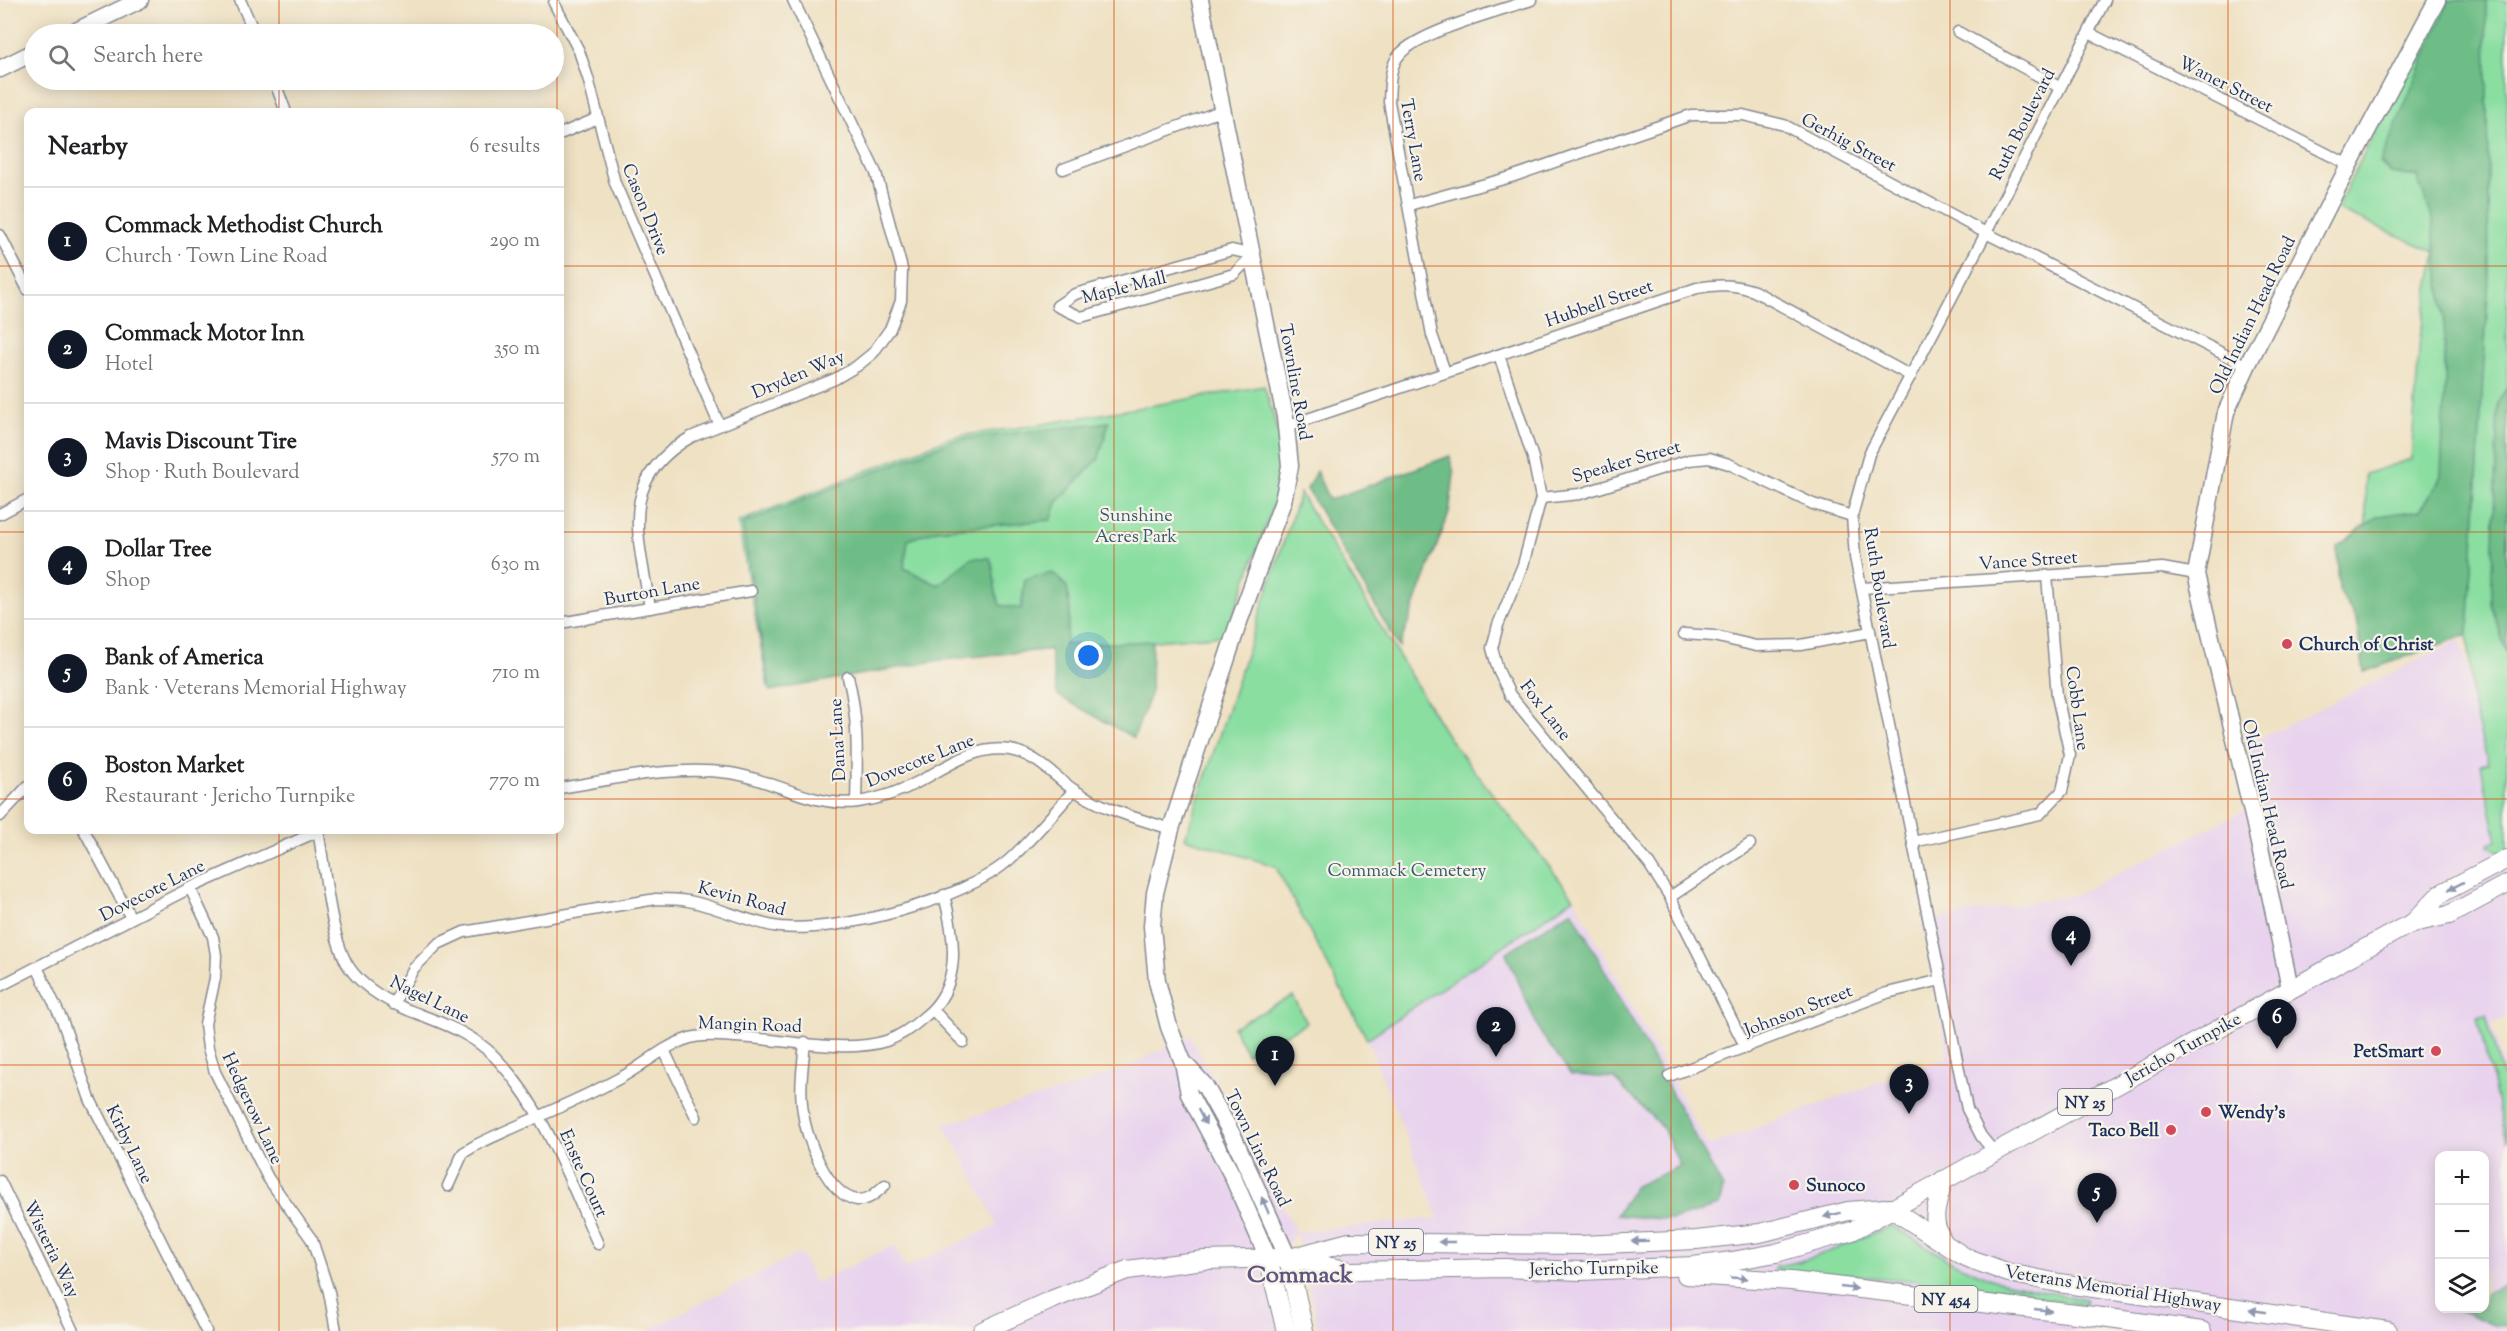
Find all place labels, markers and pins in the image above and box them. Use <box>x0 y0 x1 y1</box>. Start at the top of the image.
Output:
place label: Church of Christ <box>2299 633 2434 659</box>
marker: Church of Christ <box>2280 637 2294 651</box>
pin: 4 <box>2052 916 2090 966</box>
pin: 6 <box>2258 1000 2296 1049</box>
pin: 2 <box>1476 1008 1516 1057</box>
pin: 1 <box>1256 1036 1294 1086</box>
place label: PetSmart <box>2354 1040 2425 1066</box>
marker: PetSmart <box>2429 1044 2443 1058</box>
pin: 3 <box>1890 1064 1928 1114</box>
place label: Wendy's <box>2218 1101 2285 1127</box>
marker: Wendy's <box>2199 1105 2213 1119</box>
place label: Taco Bell <box>2088 1119 2160 1145</box>
marker: Taco Bell <box>2164 1123 2178 1137</box>
place label: Sunoco <box>1806 1174 1866 1200</box>
pin: 5 <box>2078 1174 2116 1223</box>
marker: Sunoco <box>1787 1178 1801 1192</box>

